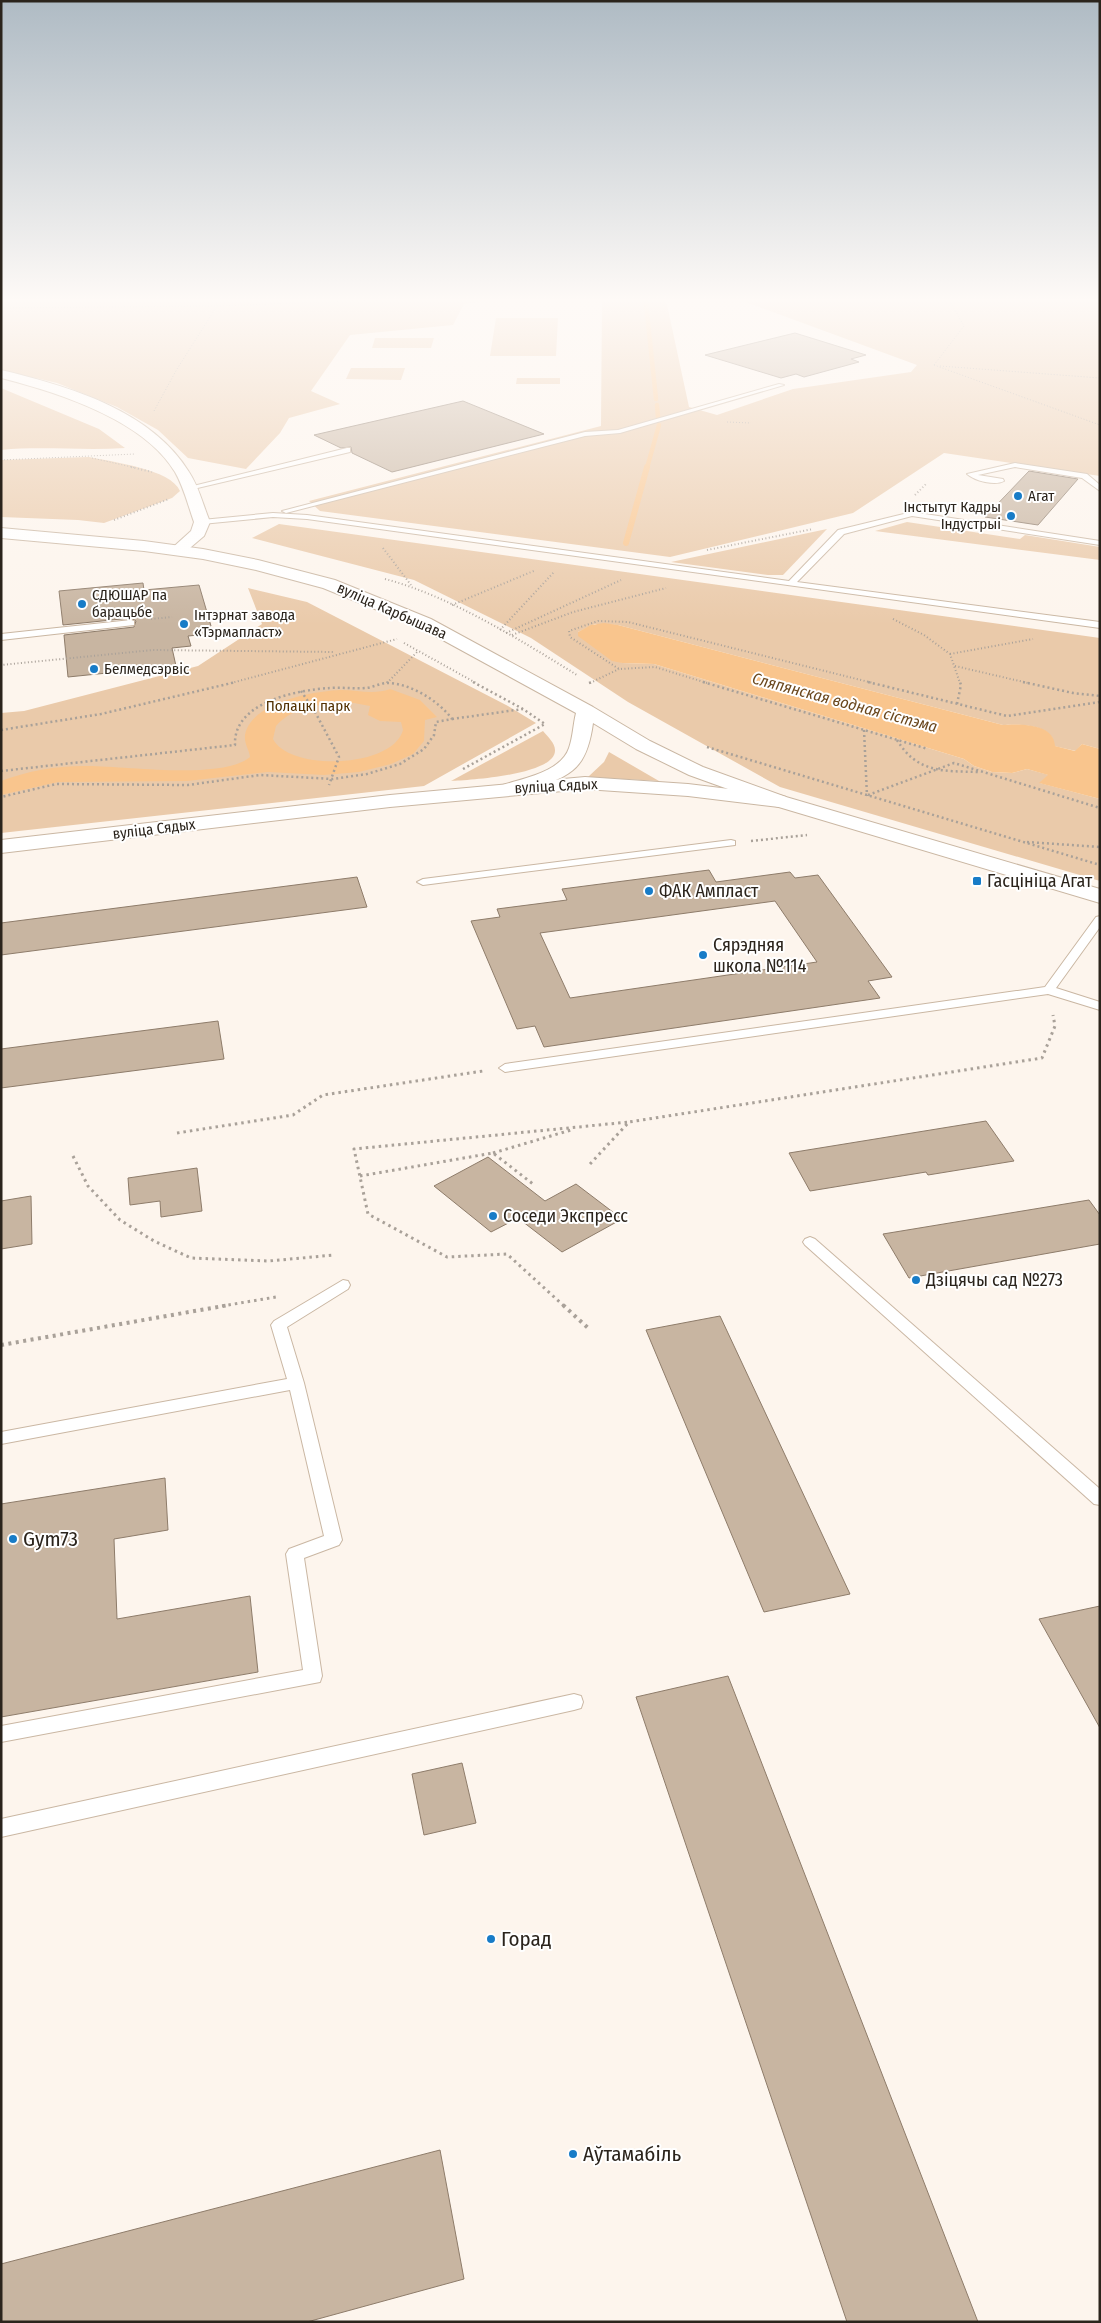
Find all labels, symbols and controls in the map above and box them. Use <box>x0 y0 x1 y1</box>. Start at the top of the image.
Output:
place label: Агат <box>1028 487 1055 505</box>
marker: Агат <box>1012 490 1024 502</box>
place label: Інстытут Кадры Індустрыі <box>903 498 1001 533</box>
marker: Інстытут Кадры Індустрыі <box>1005 510 1017 522</box>
street label: вуліца Карбышава <box>334 579 450 643</box>
place label: СДЮШАР па барацьбе <box>92 586 167 621</box>
marker: СДЮШАР па барацьбе <box>76 598 88 610</box>
place label: Інтэрнат завода «Тэрмапласт» <box>194 606 295 641</box>
marker: Інтэрнат завода «Тэрмапласт» <box>178 618 190 630</box>
place label: Белмедсэрвіс <box>104 660 190 678</box>
marker: Белмедсэрвіс <box>88 663 100 675</box>
water label: Сляпянская водная сістэма <box>750 669 940 736</box>
park label: Полацкі парк <box>266 697 350 715</box>
street label: вуліца Сядых <box>514 775 598 797</box>
street label: вуліца Сядых <box>112 815 197 843</box>
place label: Гасцініца Агат <box>987 870 1093 892</box>
marker: Гасцініца Агат <box>971 875 983 887</box>
place label: ФАК Ампласт <box>659 880 759 902</box>
marker: ФАК Ампласт <box>643 885 655 897</box>
place label: Сярэдняя школа №114 <box>713 934 807 977</box>
marker: Сярэдняя школа №114 <box>697 949 709 961</box>
place label: Соседи Экспресс <box>503 1205 628 1227</box>
marker: Соседи Экспресс <box>487 1210 499 1222</box>
place label: Дзіцячы сад №273 <box>925 1269 1063 1291</box>
marker: Дзіцячы сад №273 <box>910 1274 922 1286</box>
place label: Gym73 <box>23 1526 78 1552</box>
marker: Gym73 <box>7 1533 19 1545</box>
place label: Горад <box>501 1926 551 1952</box>
marker: Горад <box>485 1933 497 1945</box>
place label: Аўтамабіль <box>583 2141 682 2167</box>
marker: Аўтамабіль <box>567 2148 579 2160</box>

